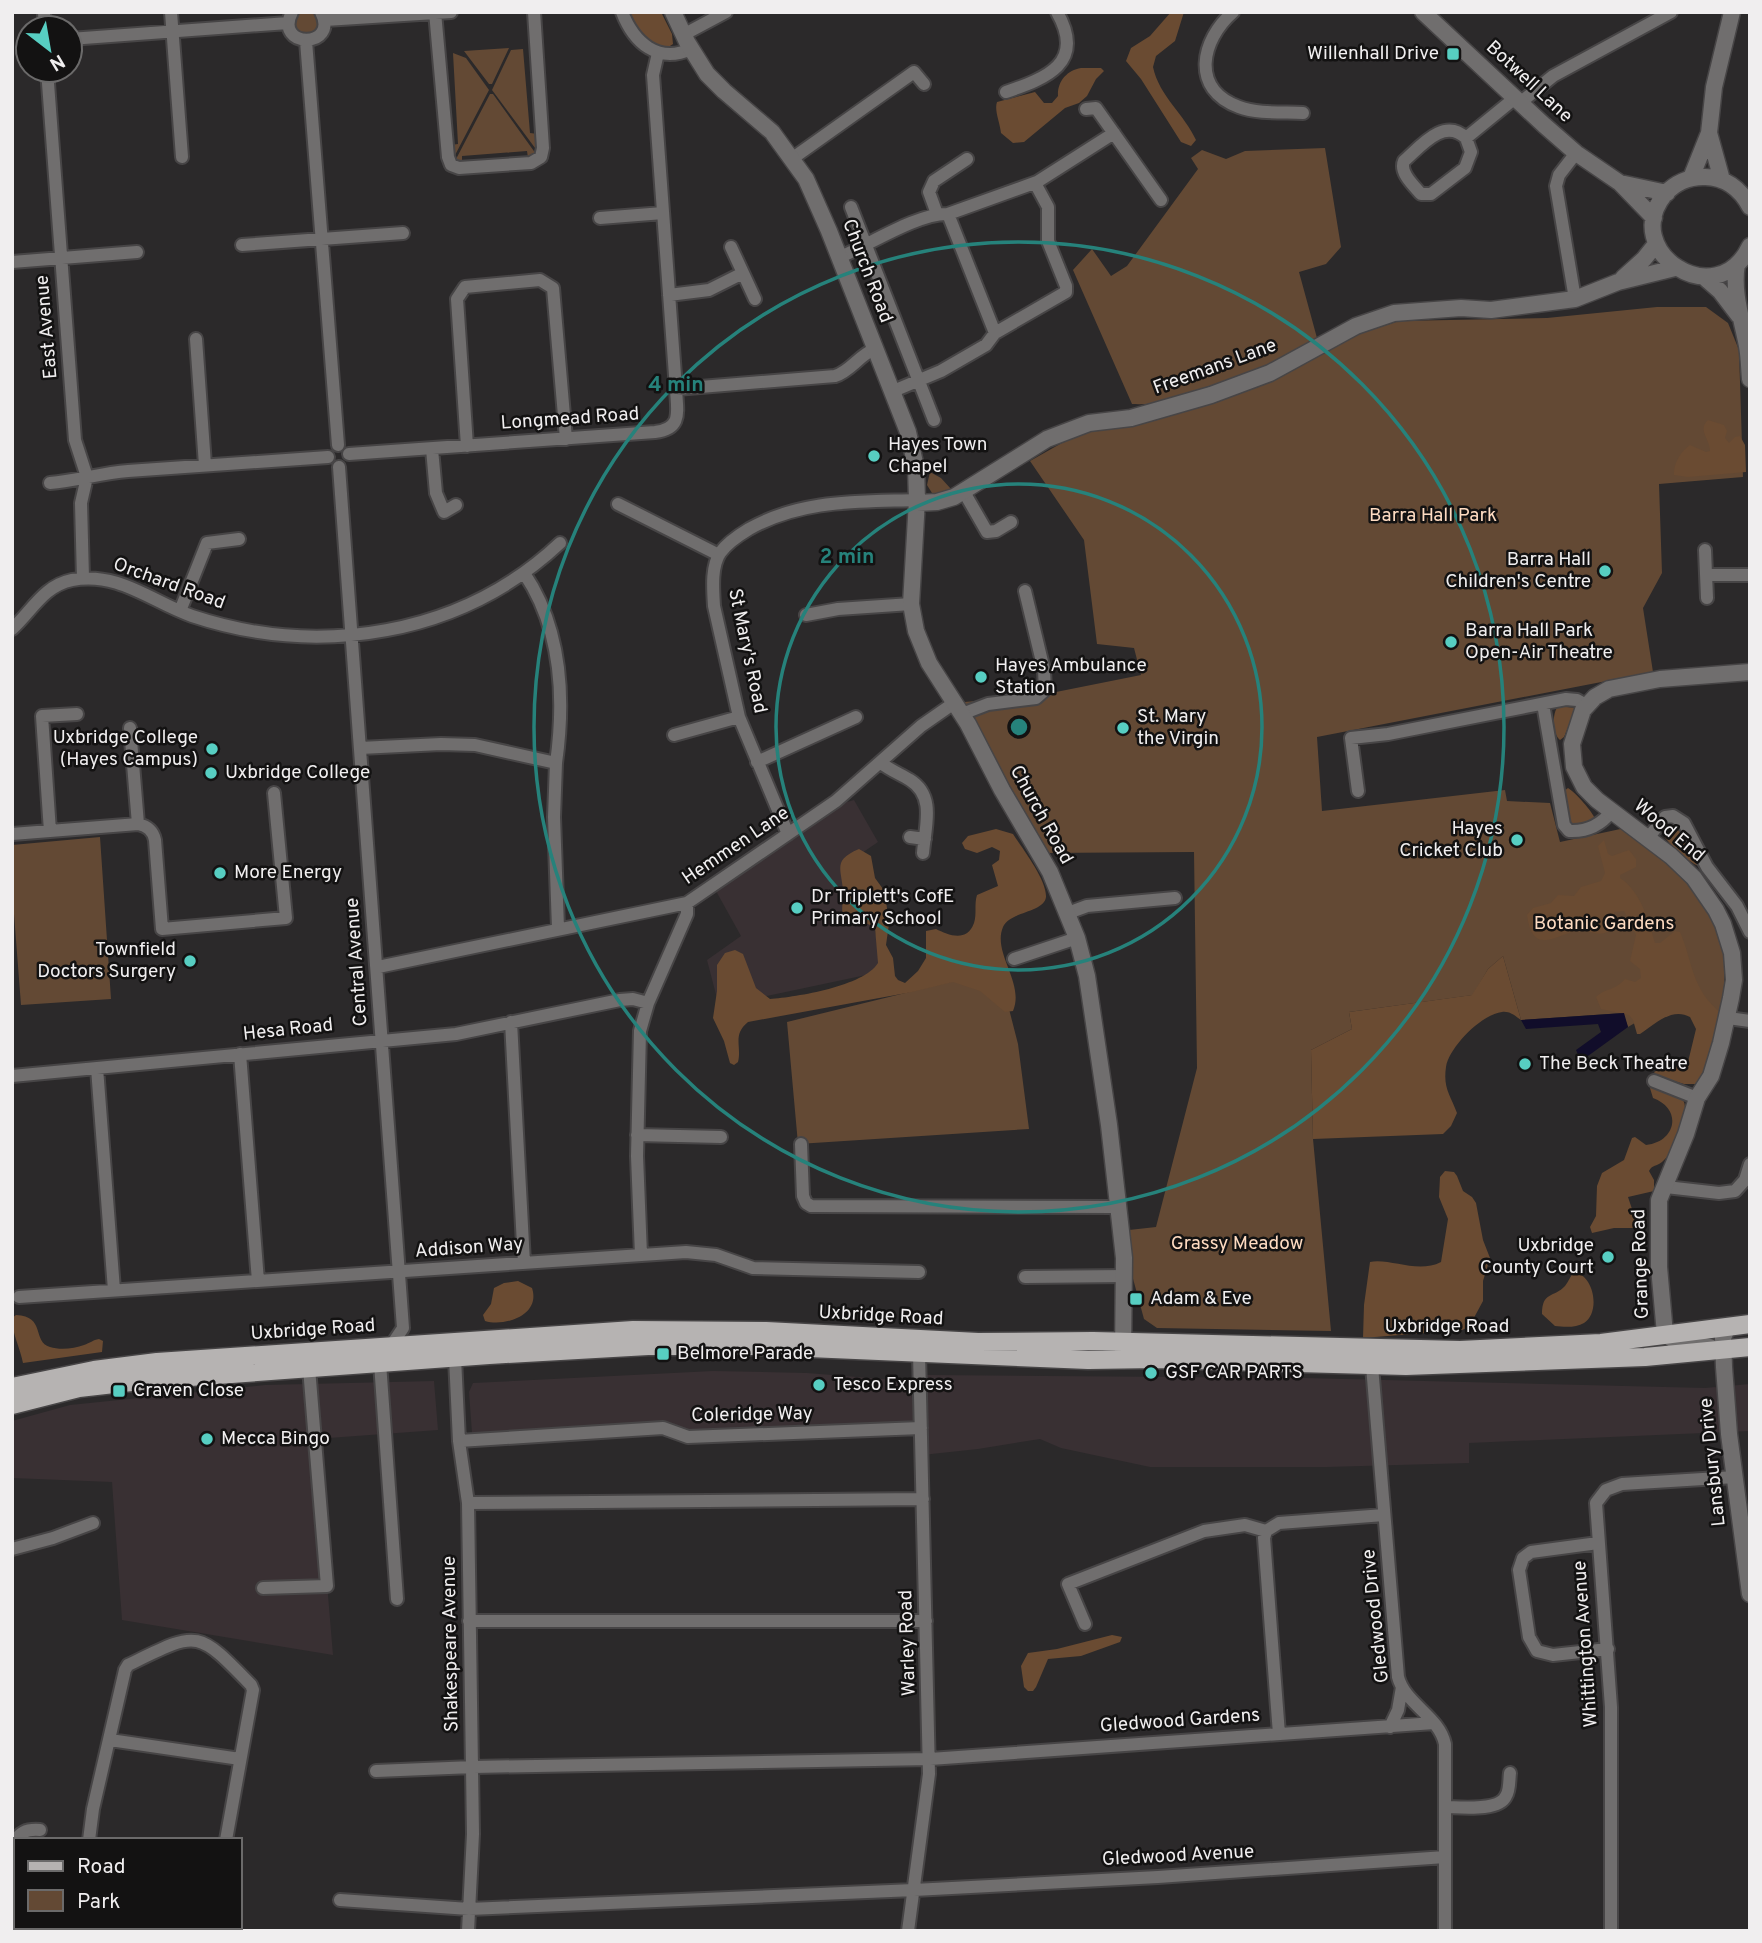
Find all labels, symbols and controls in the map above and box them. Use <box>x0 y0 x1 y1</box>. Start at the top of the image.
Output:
north arrow <box>14 14 84 84</box>
street label: Botwell Lane <box>1481 36 1577 128</box>
place label: Willenhall Drive <box>1307 42 1439 66</box>
marker: Willenhall Drive <box>1445 46 1461 62</box>
text: N <box>45 48 69 76</box>
street label: Church Road <box>836 216 898 326</box>
street label: East Avenue <box>30 274 64 380</box>
street label: Freemans Lane <box>1150 334 1280 400</box>
text: 4 min <box>648 372 704 399</box>
street label: Longmead Road <box>500 402 640 436</box>
place label: Hayes Town Chapel <box>888 433 987 479</box>
marker: Hayes Town Chapel <box>866 448 882 464</box>
park label: Barra Hall Park <box>1369 504 1497 528</box>
text: 2 min <box>820 544 874 571</box>
place label: Barra Hall Children's Centre <box>1445 548 1591 594</box>
street label: Orchard Road <box>110 553 228 615</box>
marker: Barra Hall Children's Centre <box>1597 563 1613 579</box>
street label: St Mary's Road <box>722 586 772 716</box>
place label: Barra Hall Park Open-Air Theatre <box>1465 619 1613 665</box>
marker: Barra Hall Park Open-Air Theatre <box>1443 634 1459 650</box>
place label: Hayes Ambulance Station <box>995 654 1147 700</box>
marker: Hayes Ambulance Station <box>973 669 989 685</box>
place label: St. Mary the Virgin <box>1137 705 1219 751</box>
centre of rings <box>1007 715 1031 739</box>
marker: St. Mary the Virgin <box>1115 720 1131 736</box>
place label: Uxbridge College (Hayes Campus) <box>53 726 198 772</box>
marker: Uxbridge College (Hayes Campus) <box>204 741 220 757</box>
place label: Uxbridge College <box>225 761 370 785</box>
street label: Church Road <box>1004 761 1078 869</box>
marker: Uxbridge College <box>203 765 219 781</box>
street label: Wood End <box>1629 794 1709 868</box>
street label: Hemmen Lane <box>678 801 794 891</box>
place label: Hayes Cricket Club <box>1399 817 1503 863</box>
marker: Hayes Cricket Club <box>1509 832 1525 848</box>
place label: More Energy <box>234 861 342 885</box>
marker: More Energy <box>212 865 228 881</box>
place label: Dr Triplett's CofE Primary School <box>811 885 954 931</box>
street label: Central Avenue <box>341 897 373 1027</box>
marker: Dr Triplett's CofE Primary School <box>789 900 805 916</box>
park label: Botanic Gardens <box>1534 912 1674 936</box>
place label: Townfield Doctors Surgery <box>37 938 176 984</box>
marker: Townfield Doctors Surgery <box>182 953 198 969</box>
street label: Hesa Road <box>242 1013 334 1047</box>
place label: The Beck Theatre <box>1539 1052 1688 1076</box>
marker: The Beck Theatre <box>1517 1056 1533 1072</box>
street label: Grange Road <box>1627 1208 1655 1320</box>
street label: Addison Way <box>414 1232 524 1264</box>
park label: Grassy Meadow <box>1171 1232 1303 1256</box>
place label: Uxbridge County Court <box>1480 1234 1594 1280</box>
marker: Uxbridge County Court <box>1600 1249 1616 1265</box>
place label: Adam & Eve <box>1150 1287 1252 1311</box>
marker: Adam & Eve <box>1128 1291 1144 1307</box>
street label: Uxbridge Road <box>818 1301 944 1331</box>
street label: Uxbridge Road <box>250 1314 376 1346</box>
street label: Uxbridge Road <box>1385 1315 1509 1339</box>
place label: Belmore Parade <box>677 1342 813 1366</box>
marker: Belmore Parade <box>655 1346 671 1362</box>
place label: GSF CAR PARTS <box>1165 1361 1303 1385</box>
marker: GSF CAR PARTS <box>1143 1365 1159 1381</box>
place label: Tesco Express <box>833 1373 953 1397</box>
marker: Tesco Express <box>811 1377 827 1393</box>
place label: Craven Close <box>133 1379 244 1403</box>
marker: Craven Close <box>111 1383 127 1399</box>
street label: Lansbury Drive <box>1694 1397 1732 1527</box>
street label: Coleridge Way <box>691 1402 813 1428</box>
place label: Mecca Bingo <box>221 1427 330 1451</box>
marker: Mecca Bingo <box>199 1431 215 1447</box>
street label: Gledwood Drive <box>1357 1548 1395 1684</box>
street label: Shakespeare Avenue <box>437 1556 465 1732</box>
street label: Whittington Avenue <box>1568 1560 1604 1728</box>
street label: Warley Road <box>894 1589 922 1697</box>
street label: Gledwood Gardens <box>1099 1703 1261 1739</box>
legend <box>14 1838 242 1929</box>
street label: Gledwood Avenue <box>1101 1840 1255 1872</box>
text: Road <box>77 1854 126 1881</box>
text: Park <box>77 1889 120 1916</box>

